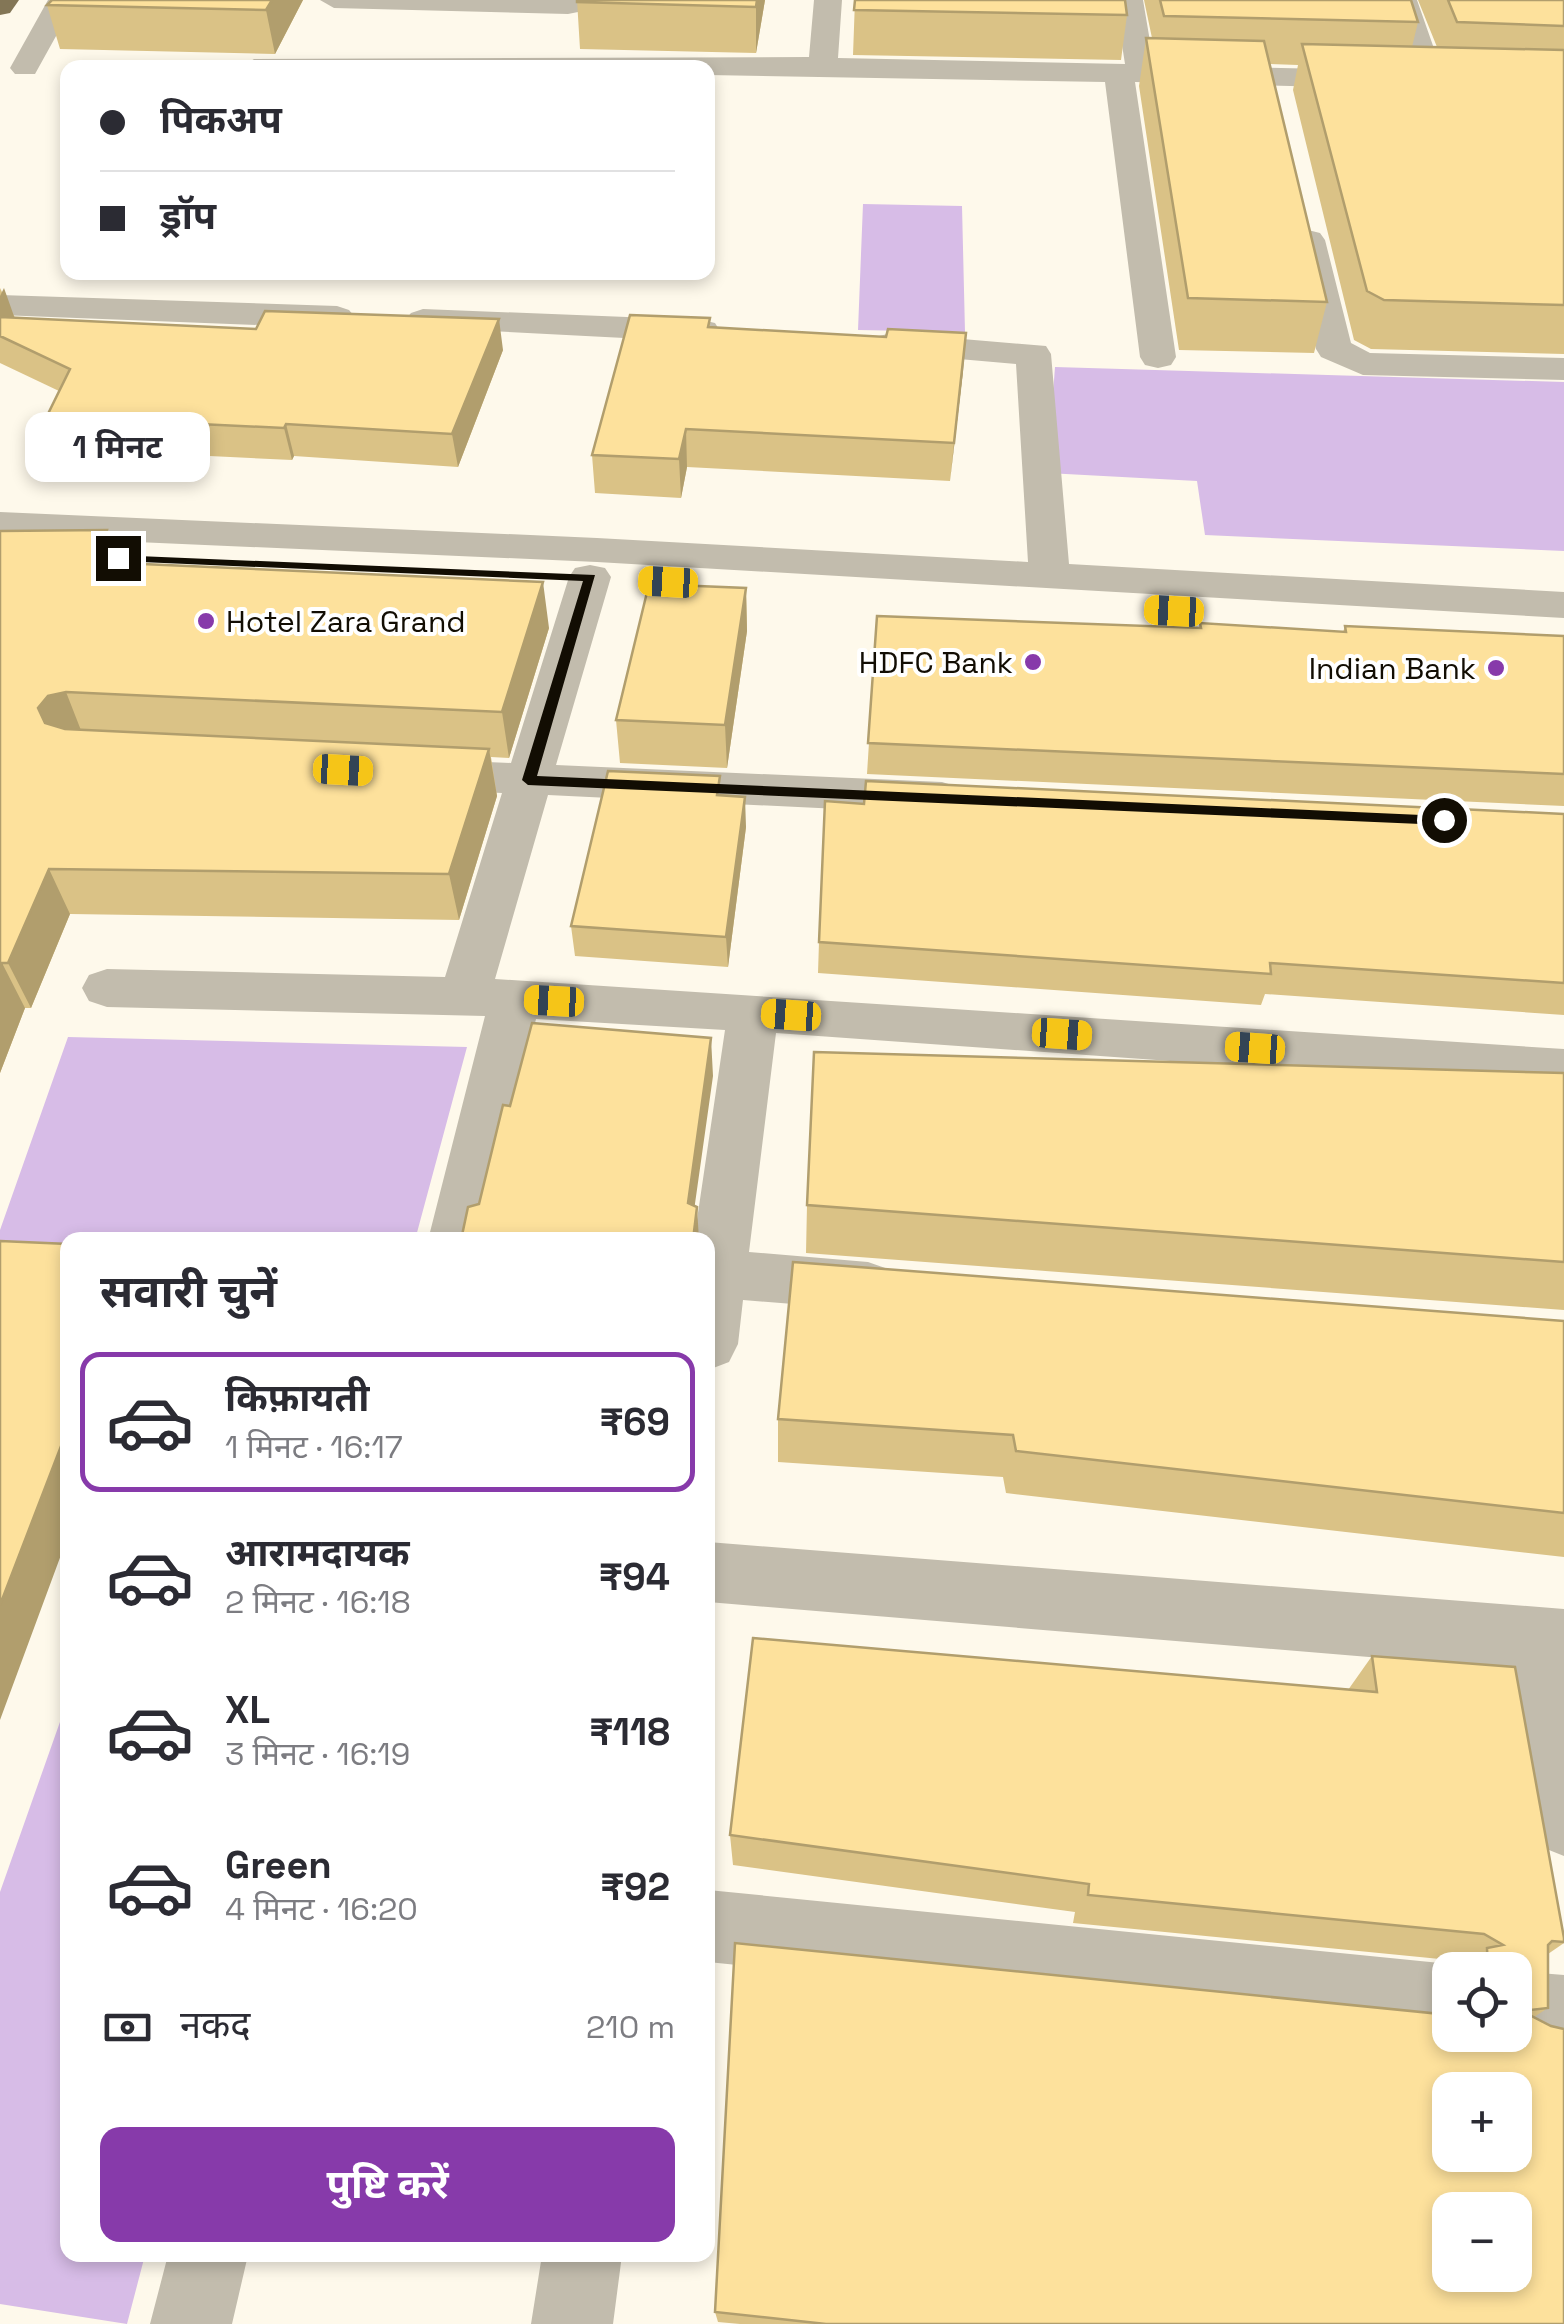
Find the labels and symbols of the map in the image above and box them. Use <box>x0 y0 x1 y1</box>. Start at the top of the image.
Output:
callout: 1 मिनट <box>26 413 210 483</box>
route end <box>96 536 141 581</box>
car <box>637 565 699 599</box>
car <box>1143 594 1205 628</box>
place label: Hotel Zara Grand <box>226 602 466 641</box>
marker: Hotel Zara Grand <box>195 610 217 632</box>
place label: HDFC Bank <box>859 643 1013 682</box>
place label: Indian Bank <box>1309 649 1476 688</box>
marker: HDFC Bank <box>1022 651 1044 673</box>
marker: Indian Bank <box>1485 657 1507 679</box>
car <box>312 753 374 787</box>
route start <box>1422 798 1467 843</box>
car <box>523 984 585 1018</box>
car <box>760 998 822 1032</box>
car <box>1031 1017 1093 1051</box>
car <box>1224 1031 1286 1065</box>

